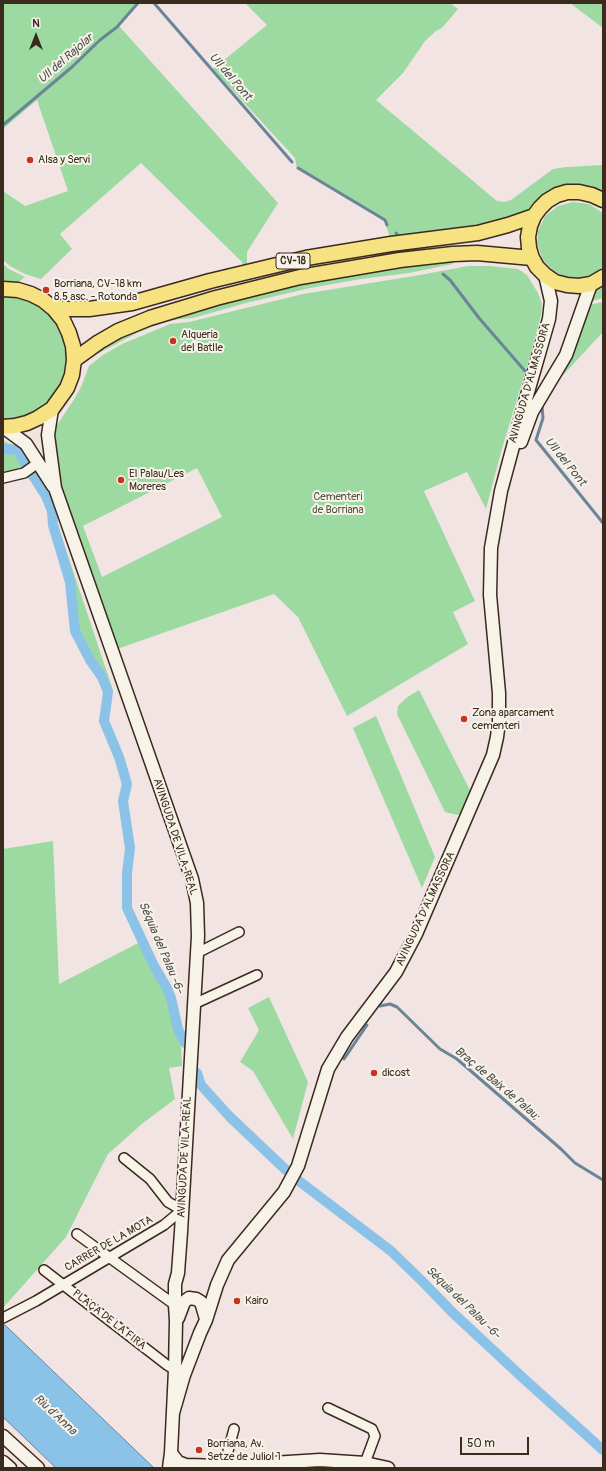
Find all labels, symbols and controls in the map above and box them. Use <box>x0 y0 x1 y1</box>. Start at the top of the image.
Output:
north arrow <box>16 16 56 56</box>
text: N <box>32 17 40 30</box>
water label: Ull del Rajolar <box>36 31 96 87</box>
water label: Ull del Pont <box>206 50 254 104</box>
place label: Alsa y Servi <box>38 153 90 167</box>
marker: Alsa y Servi <box>25 155 35 165</box>
road number: CV-18 <box>276 253 310 269</box>
place label: Borriana, CV-18 km 8.5 asc. - Rotonda <box>54 277 142 303</box>
marker: Borriana, CV-18 km 8.5 asc. - Rotonda <box>41 285 51 295</box>
street label: AVINGUDA D'ALMASSORA <box>506 321 554 445</box>
place label: Alqueria del Batlle <box>181 328 223 354</box>
marker: Alqueria del Batlle <box>168 336 178 346</box>
water label: Ull del Pont <box>541 435 589 489</box>
place label: El Palau/Les Moreres <box>129 467 184 493</box>
marker: El Palau/Les Moreres <box>116 475 126 485</box>
park label: Cementeri de Borriana <box>312 490 364 516</box>
place label: Zona aparcament cementeri <box>472 706 554 732</box>
marker: Zona aparcament cementeri <box>459 714 469 724</box>
street label: AVINGUDA DE VILA-REAL <box>150 777 200 897</box>
street label: AVINGUDA D'ALMASSORA <box>394 850 458 968</box>
water label: Séquia del Palau -6- <box>135 900 187 996</box>
water label: Braç de Baix de Palau; <box>451 1044 543 1124</box>
place label: dicost <box>382 1066 410 1080</box>
marker: dicost <box>369 1068 379 1078</box>
street label: AVINGUDA DE VILA-REAL <box>175 1096 195 1218</box>
street label: CARRER DE LA MOTA <box>63 1213 155 1275</box>
water label: Séquia del Palau -6- <box>423 1264 503 1342</box>
street label: PLAÇA DE LA FIRA <box>70 1287 148 1353</box>
place label: Kairo <box>245 1294 268 1308</box>
marker: Kairo <box>232 1296 242 1306</box>
water label: Riu d'Anna <box>31 1392 79 1438</box>
scale bar <box>462 1429 531 1455</box>
text: 50 m <box>467 1436 495 1451</box>
place label: Borriana, Av. Setze de Juliol 1 <box>207 1437 281 1463</box>
marker: Borriana, Av. Setze de Juliol 1 <box>194 1445 204 1455</box>

